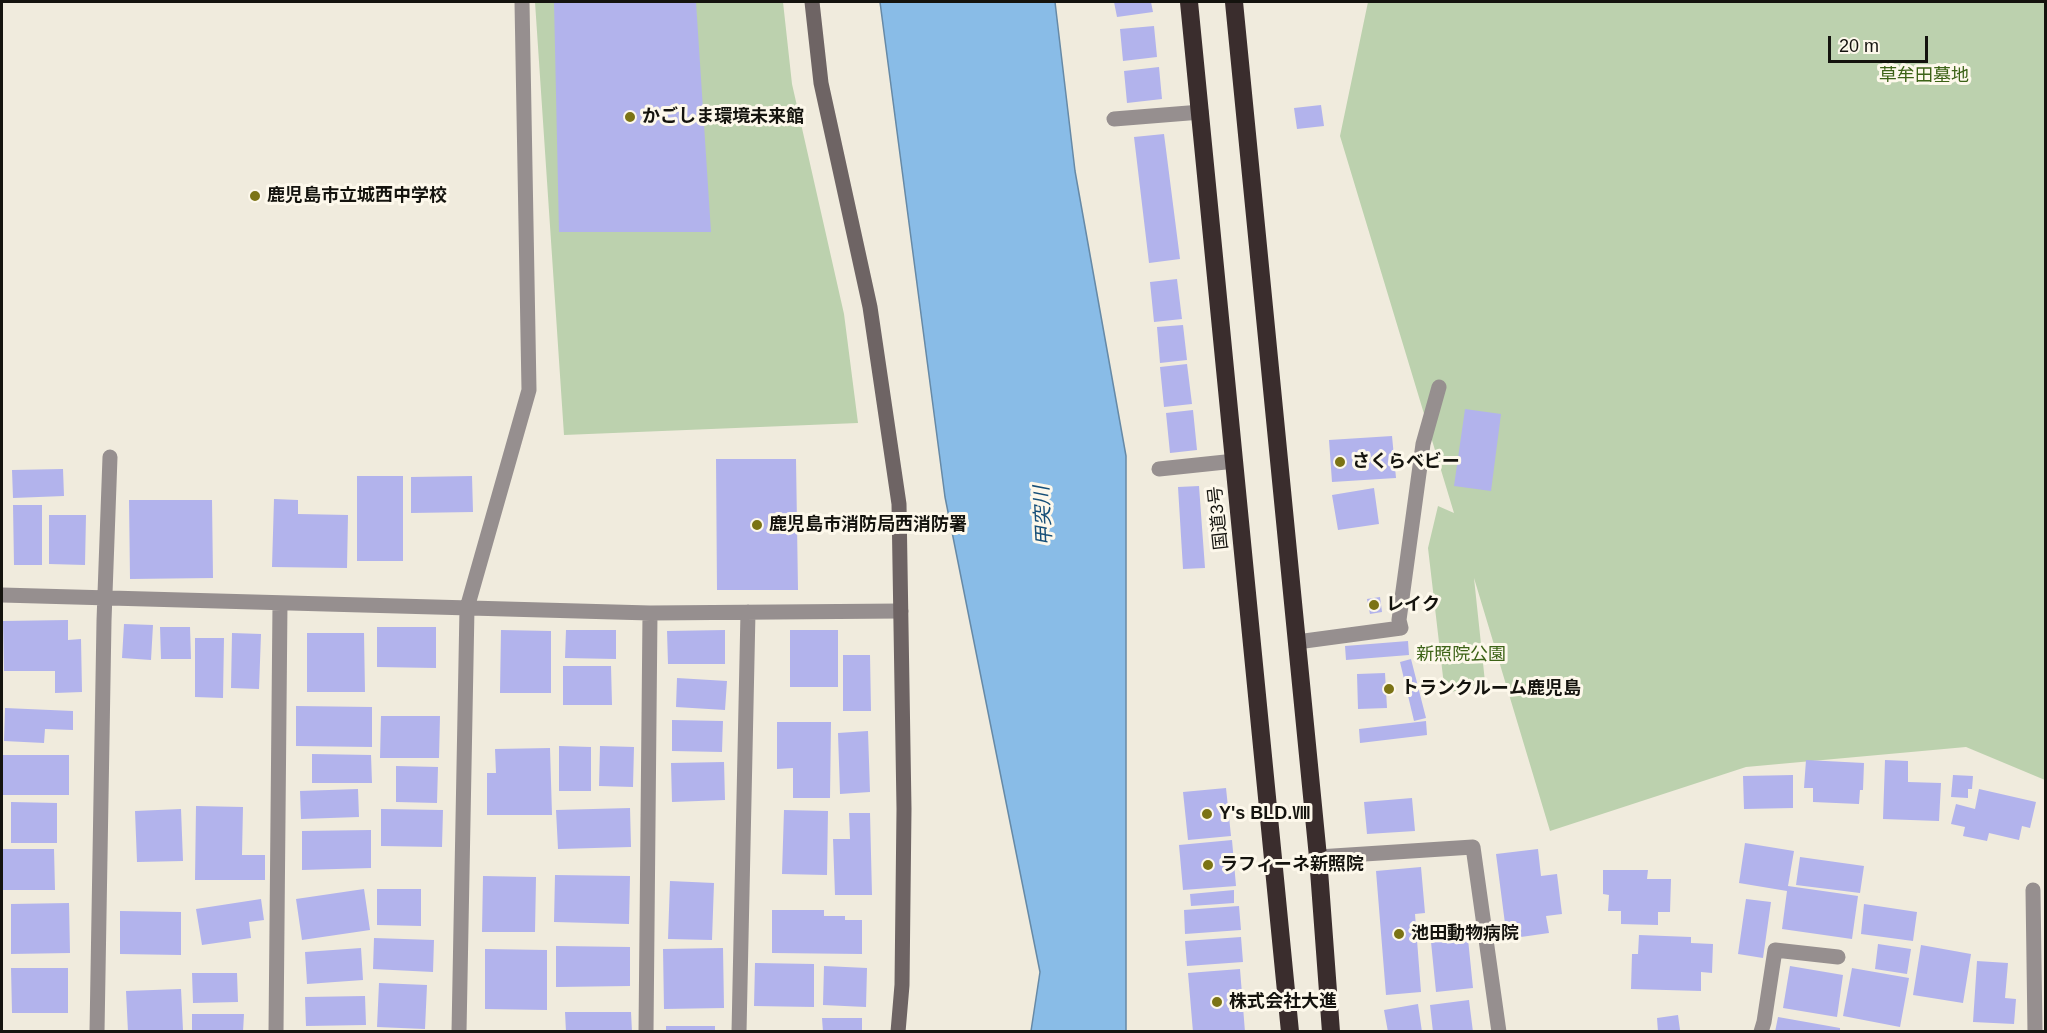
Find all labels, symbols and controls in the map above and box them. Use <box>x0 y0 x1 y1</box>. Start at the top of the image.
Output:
scale bar <box>1831 24 1932 62</box>
text: 20 m <box>1839 36 1879 56</box>
park label: 草牟田墓地 <box>1879 65 1969 87</box>
place label: かごしま環境未来館 <box>642 106 804 128</box>
marker: かごしま環境未来館 <box>623 110 637 124</box>
place label: 鹿児島市立城西中学校 <box>267 185 447 207</box>
marker: 鹿児島市立城西中学校 <box>248 189 262 203</box>
place label: さくらベビー <box>1352 451 1460 473</box>
marker: さくらベビー <box>1333 455 1347 469</box>
water label: 甲突川 <box>1030 485 1058 547</box>
street label: 国道3号 <box>1205 485 1233 551</box>
place label: 鹿児島市消防局西消防署 <box>769 514 967 536</box>
marker: 鹿児島市消防局西消防署 <box>750 518 764 532</box>
place label: レイク <box>1386 594 1440 616</box>
marker: レイク <box>1367 598 1381 612</box>
park label: 新照院公園 <box>1416 644 1506 666</box>
place label: トランクルーム鹿児島 <box>1401 678 1581 700</box>
marker: トランクルーム鹿児島 <box>1382 682 1396 696</box>
place label: Y's BLD.Ⅷ <box>1219 803 1310 825</box>
marker: Y's BLD.Ⅷ <box>1200 807 1214 821</box>
place label: ラフィーネ新照院 <box>1220 854 1364 876</box>
marker: ラフィーネ新照院 <box>1201 858 1215 872</box>
place label: 池田動物病院 <box>1411 923 1519 945</box>
marker: 池田動物病院 <box>1392 927 1406 941</box>
place label: 株式会社大進 <box>1229 991 1337 1013</box>
marker: 株式会社大進 <box>1210 995 1224 1009</box>

